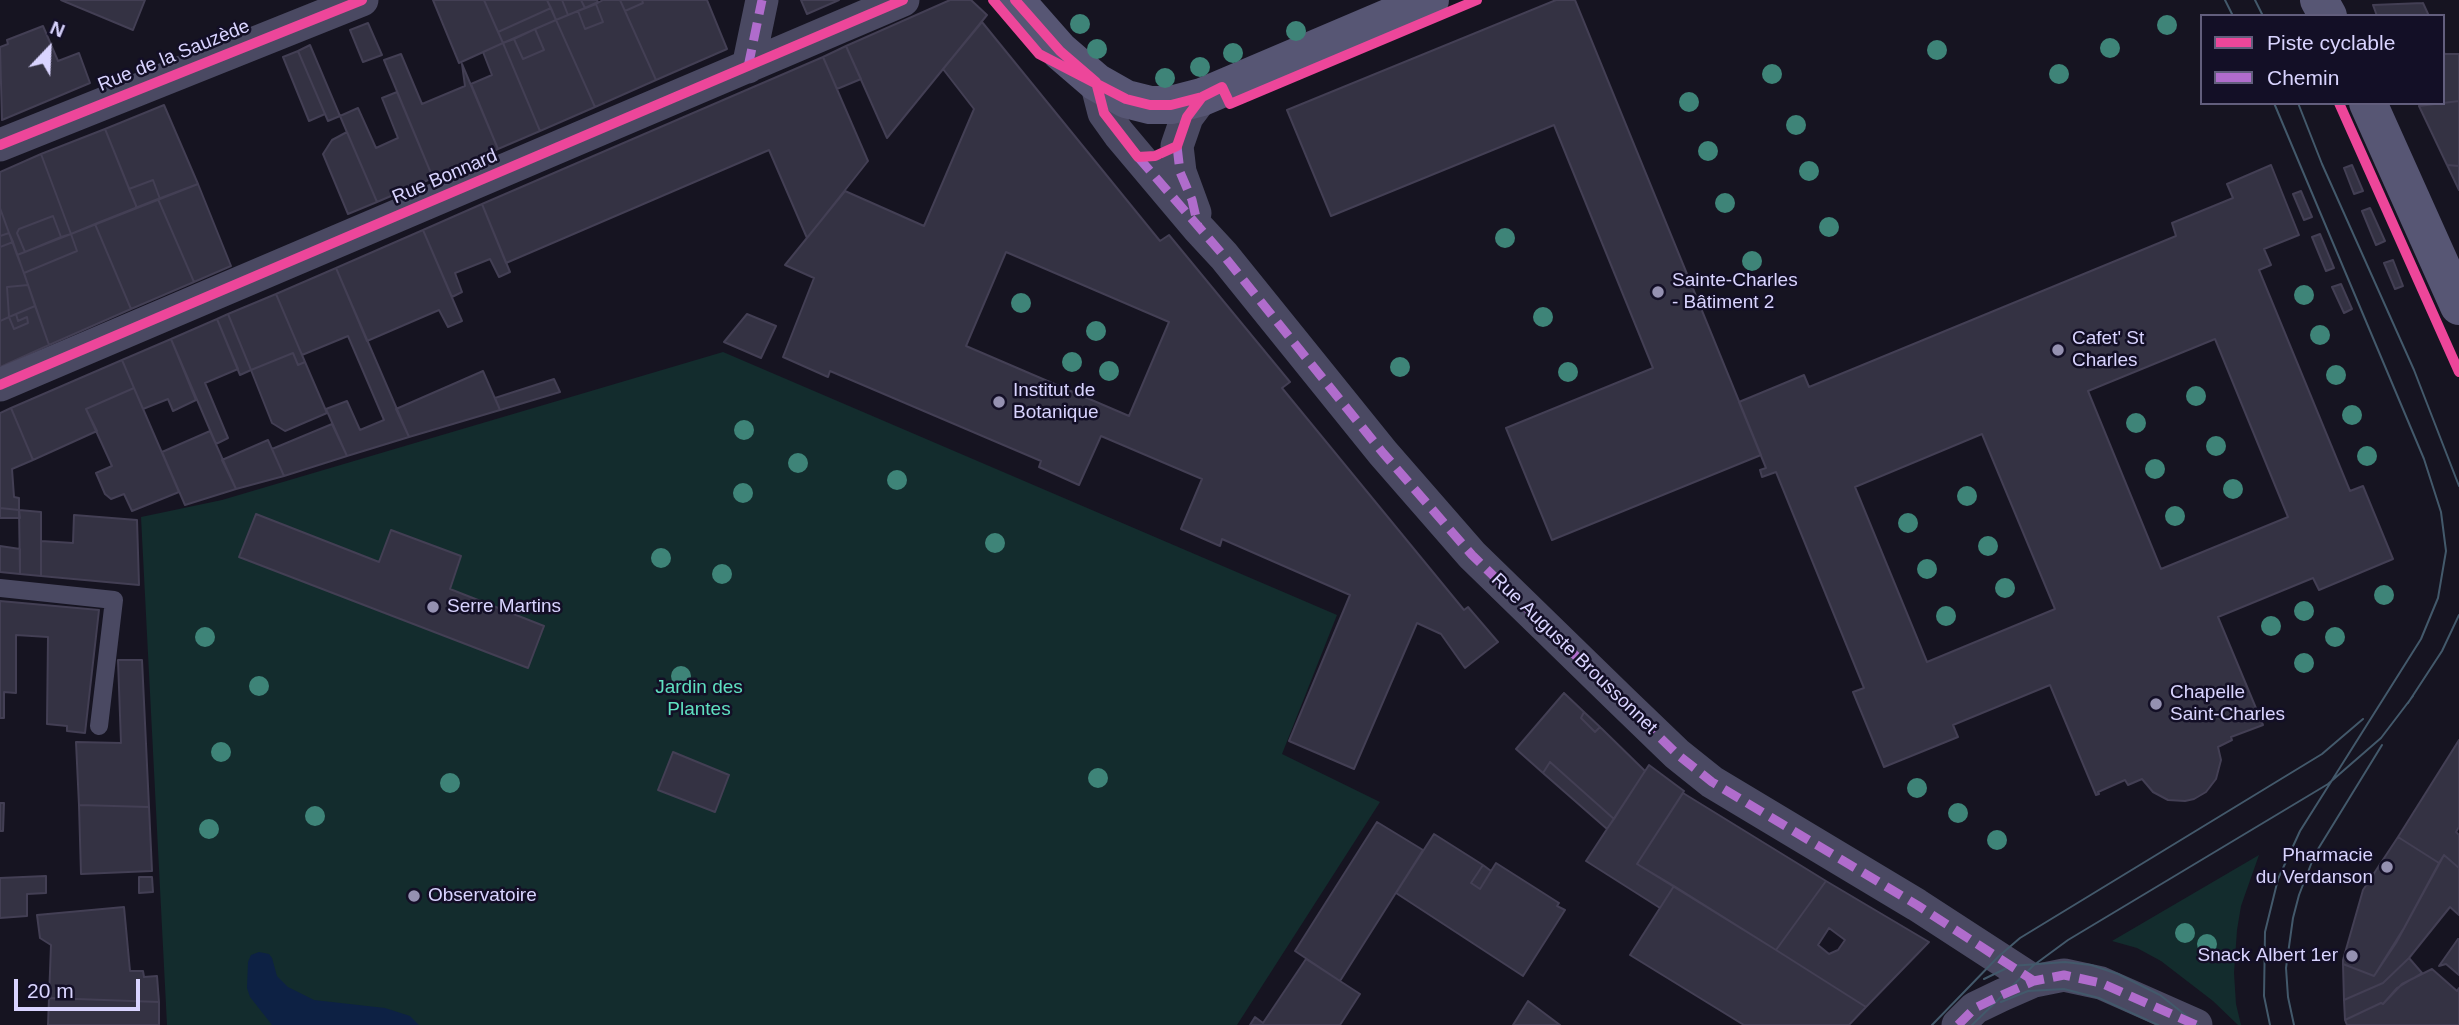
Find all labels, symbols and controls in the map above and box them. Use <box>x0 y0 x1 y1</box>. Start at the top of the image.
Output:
north arrow <box>14 14 84 84</box>
legend <box>2200 14 2445 105</box>
street label: Rue de la Sauzède <box>95 15 253 97</box>
text: N <box>47 17 68 42</box>
text: Piste cyclable <box>2267 31 2395 54</box>
text: Chemin <box>2267 66 2339 89</box>
street label: Rue Bonnard <box>389 145 501 209</box>
place label: Sainte-Charles - Bâtiment 2 <box>1672 270 1798 314</box>
marker: Sainte-Charles - Bâtiment 2 <box>1650 284 1666 300</box>
place label: Cafet' St Charles <box>2072 328 2144 372</box>
marker: Cafet' St Charles <box>2050 342 2066 358</box>
place label: Institut de Botanique <box>1013 380 1099 424</box>
marker: Institut de Botanique <box>991 394 1007 410</box>
street label: Rue Auguste Broussonnet <box>1486 569 1662 739</box>
place label: Serre Martins <box>447 596 561 618</box>
marker: Serre Martins <box>425 599 441 615</box>
park label: Jardin des Plantes <box>655 677 743 721</box>
place label: Chapelle Saint-Charles <box>2170 682 2285 726</box>
marker: Chapelle Saint-Charles <box>2148 696 2164 712</box>
place label: Pharmacie du Verdanson <box>2256 845 2373 889</box>
marker: Pharmacie du Verdanson <box>2379 859 2395 875</box>
place label: Observatoire <box>428 885 537 907</box>
marker: Observatoire <box>406 888 422 904</box>
place label: Snack Albert 1er <box>2198 945 2338 967</box>
marker: Snack Albert 1er <box>2344 948 2360 964</box>
scale bar <box>18 965 144 1009</box>
text: 20 m <box>27 979 74 1002</box>

